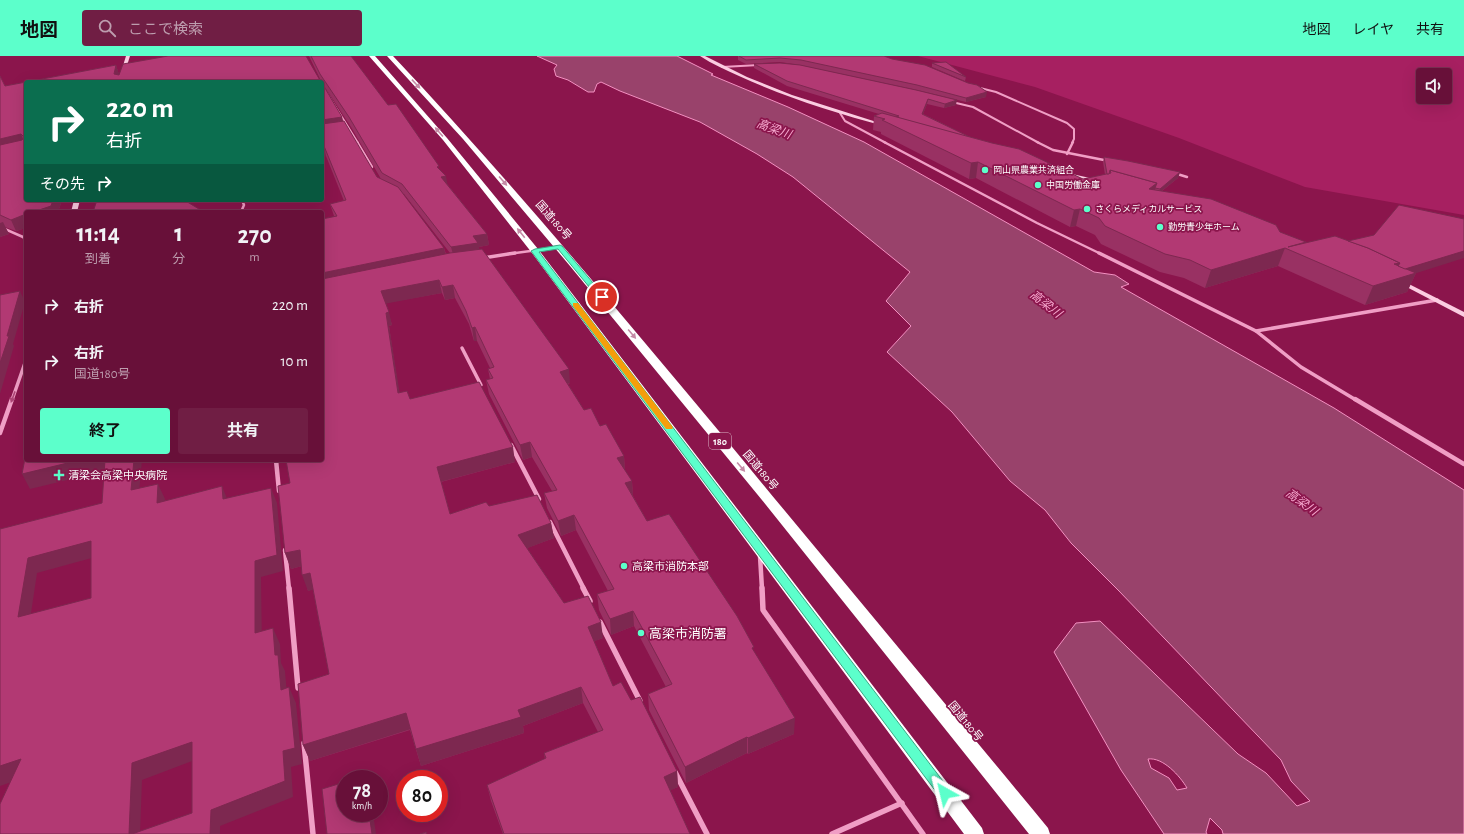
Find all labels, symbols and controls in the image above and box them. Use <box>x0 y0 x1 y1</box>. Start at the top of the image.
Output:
search box <box>82 10 362 46</box>
icon: search <box>96 17 118 39</box>
text: 地図 <box>20 21 58 40</box>
text: ここで検索 <box>128 22 203 37</box>
text: 地図 <box>1302 23 1330 37</box>
text: レイヤ <box>1352 23 1394 37</box>
text: 共有 <box>1416 23 1444 37</box>
map controls <box>1416 68 1452 104</box>
button: sound <box>1416 68 1452 104</box>
one-way arrow <box>411 80 420 89</box>
text: 220 m <box>106 95 174 123</box>
icon: right <box>40 96 92 148</box>
water label: 高梁川 <box>755 116 795 141</box>
one-way arrow <box>435 127 444 138</box>
text: 右折 <box>106 133 142 151</box>
marker: 岡山県農業共済組合 <box>980 165 990 175</box>
place label: 岡山県農業共済組合 <box>993 165 1074 175</box>
icon: right <box>93 172 115 194</box>
text: その先 <box>40 177 85 192</box>
one-way arrow <box>498 177 507 186</box>
marker: 中国労働金庫 <box>1033 180 1043 190</box>
place label: 中国労働金庫 <box>1046 180 1100 190</box>
street label: 国道180号 <box>534 198 574 242</box>
marker: さくらメディカルサービス <box>1082 204 1092 214</box>
place label: さくらメディカルサービス <box>1095 204 1202 214</box>
text: 11:14 <box>76 222 120 246</box>
text: 1 <box>174 222 183 246</box>
marker: 勤労青少年ホーム <box>1155 222 1165 232</box>
place label: 勤労青少年ホーム <box>1168 222 1240 232</box>
text: 270 <box>237 224 272 248</box>
one-way arrow <box>516 228 525 239</box>
text: m <box>249 251 260 264</box>
text: 到着 <box>85 253 111 266</box>
text: 分 <box>172 253 185 266</box>
pin <box>585 280 619 314</box>
icon: arrive <box>591 286 613 308</box>
water label: 高梁川 <box>1028 287 1066 321</box>
icon: right <box>40 295 62 317</box>
text: 220 m <box>272 298 308 313</box>
text: 右折 <box>74 300 104 315</box>
one-way arrow <box>627 329 636 339</box>
text: 右折 <box>74 346 104 361</box>
icon: right <box>40 351 62 373</box>
text: 10 m <box>280 354 308 369</box>
text: 国道180号 <box>74 368 131 381</box>
one-way arrow <box>10 391 16 403</box>
button: 終了 <box>40 408 170 454</box>
button: 共有 <box>178 408 308 454</box>
road number: 180 <box>709 433 731 449</box>
street label: 国道180号 <box>741 448 781 492</box>
one-way arrow <box>737 461 746 472</box>
marker: 清梁会高梁中央病院 <box>53 469 65 481</box>
place label: 清梁会高梁中央病院 <box>68 469 167 481</box>
water label: 高梁川 <box>1284 486 1322 519</box>
place label: 高梁市消防本部 <box>632 560 709 572</box>
marker: 高梁市消防本部 <box>619 561 629 571</box>
place label: 高梁市消防署 <box>649 627 727 641</box>
marker: 高梁市消防署 <box>636 628 646 638</box>
street label: 国道180号 <box>946 699 986 743</box>
speed limit sign: 80 <box>396 770 448 822</box>
position arrow <box>924 772 966 814</box>
text: 78 <box>353 781 371 801</box>
text: km/h <box>352 801 372 811</box>

